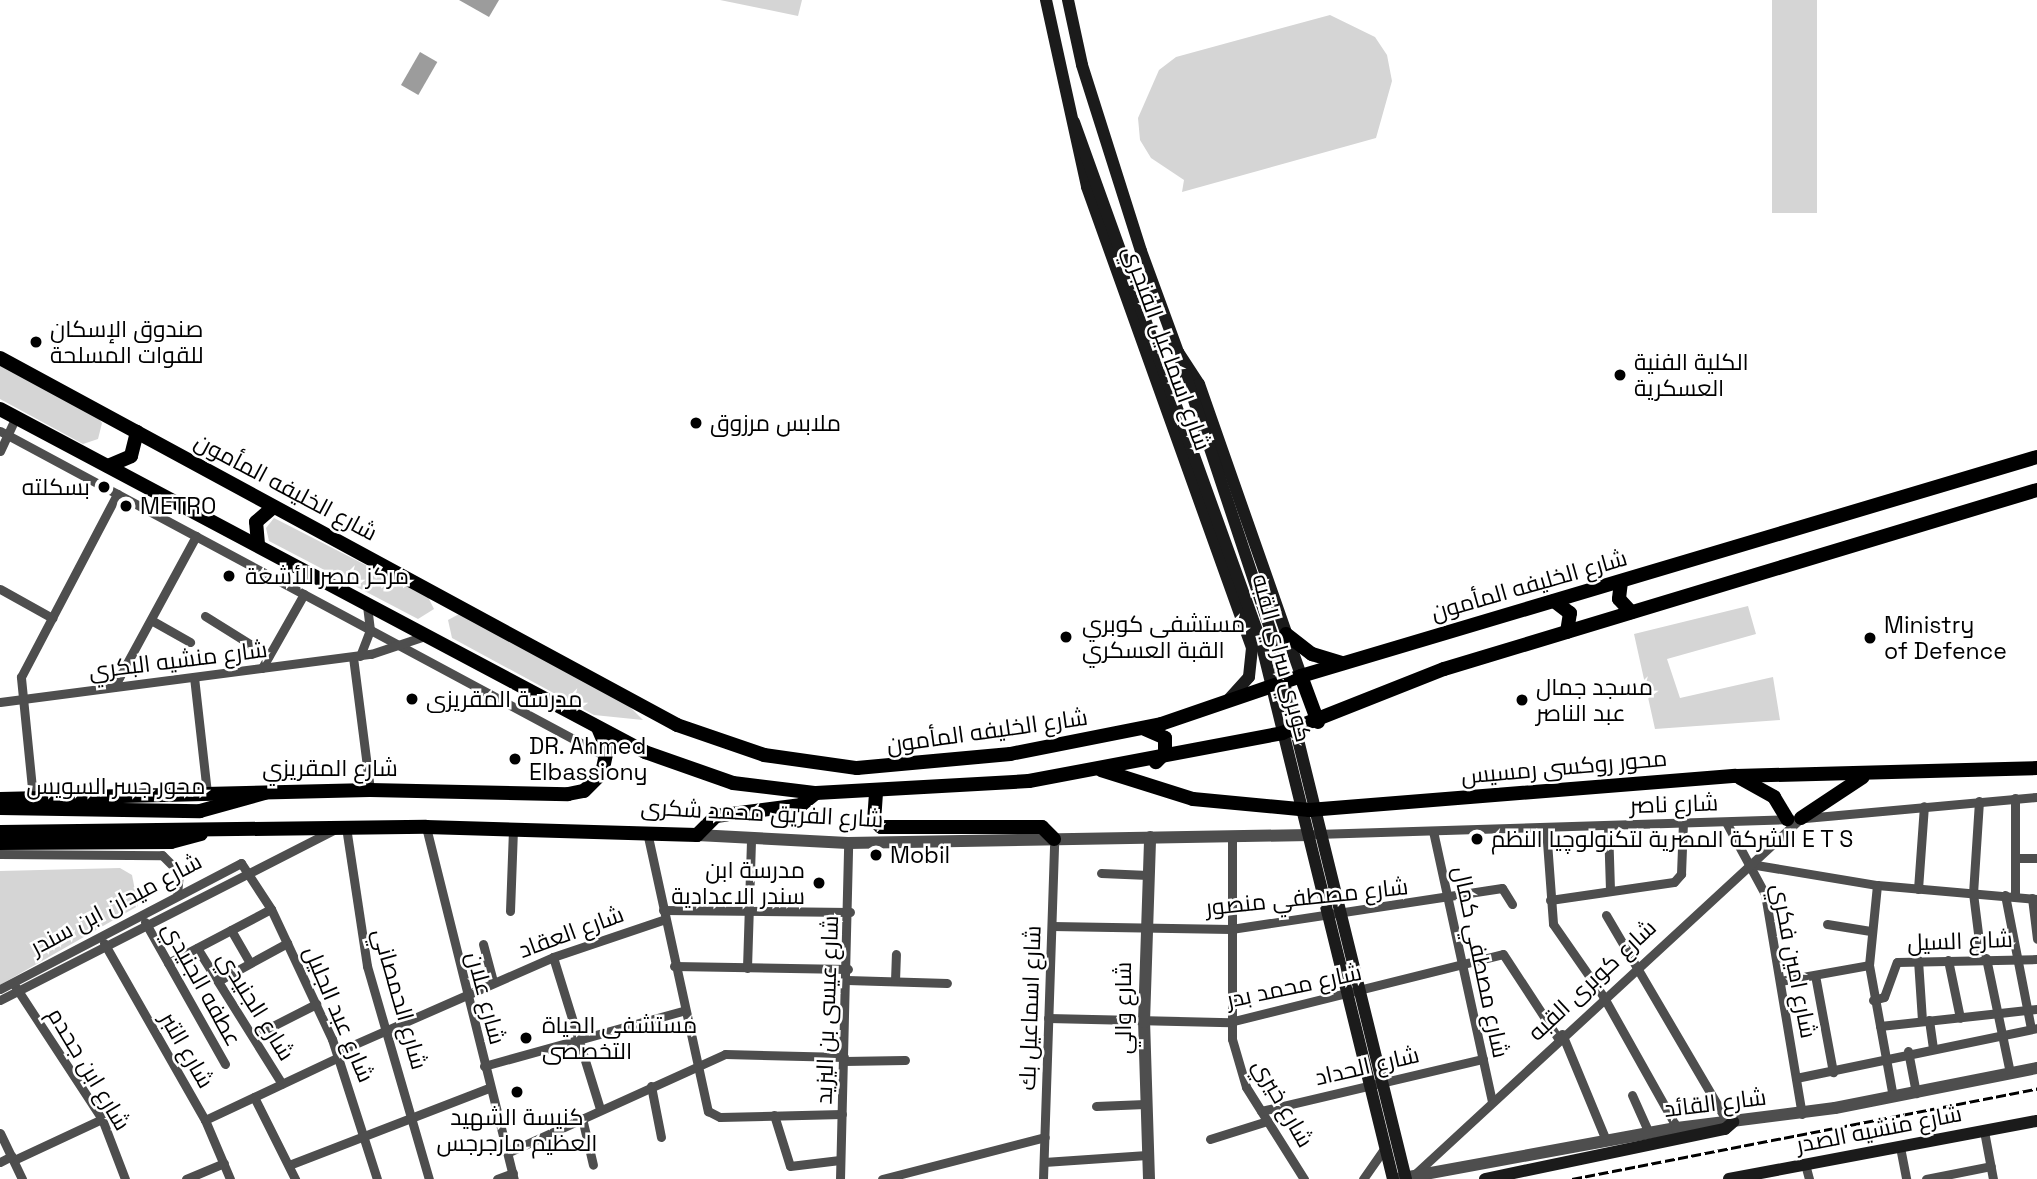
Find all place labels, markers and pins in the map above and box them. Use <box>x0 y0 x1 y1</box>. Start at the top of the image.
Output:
place label: صندوق الإسكان للقوات المسلحة <box>50 315 204 369</box>
marker: صندوق الإسكان للقوات المسلحة <box>28 334 44 350</box>
place label: الكلية الفنية العسكرية <box>1634 348 1749 402</box>
marker: الكلية الفنية العسكرية <box>1612 367 1628 383</box>
place label: ملابس مرزوق <box>710 409 841 437</box>
marker: ملابس مرزوق <box>688 415 704 431</box>
place label: بسكلته <box>22 473 90 501</box>
marker: بسكلته <box>96 479 112 495</box>
place label: METRO <box>140 492 216 520</box>
marker: METRO <box>118 498 134 514</box>
place label: مركز مصر للأشعة <box>245 562 409 590</box>
marker: مركز مصر للأشعة <box>219 566 239 586</box>
place label: مستشفى كوبري القبة العسكري <box>1082 610 1245 664</box>
place label: Ministry of Defence <box>1884 611 2007 665</box>
marker: مستشفى كوبري القبة العسكري <box>1056 627 1076 647</box>
marker: Ministry of Defence <box>1862 630 1878 646</box>
place label: مسجد جمال عبد الناصر <box>1536 673 1653 727</box>
place label: مدرسة المقريزى <box>426 685 582 713</box>
marker: مدرسة المقريزى <box>404 691 420 707</box>
marker: مسجد جمال عبد الناصر <box>1514 692 1530 708</box>
place label: DR. Ahmed Elbassiony <box>529 732 648 786</box>
marker: DR. Ahmed Elbassiony <box>507 751 523 767</box>
place label: الشركة المصرية لتكنولوچيا النظم E T S <box>1491 825 1854 853</box>
marker: الشركة المصرية لتكنولوچيا النظم E T S <box>1469 831 1485 847</box>
place label: Mobil <box>890 841 950 869</box>
marker: Mobil <box>868 847 884 863</box>
place label: مدرسة ابن سندر الاعدادية <box>671 856 805 910</box>
marker: مدرسة ابن سندر الاعدادية <box>811 875 827 891</box>
place label: مستشفى الحياة التخصصى <box>542 1011 697 1065</box>
marker: مستشفى الحياة التخصصى <box>516 1028 536 1048</box>
marker: كنيسة الشهيد العظيم مارجرجس <box>509 1084 525 1100</box>
place label: كنيسة الشهيد العظيم مارجرجس <box>437 1103 597 1157</box>

